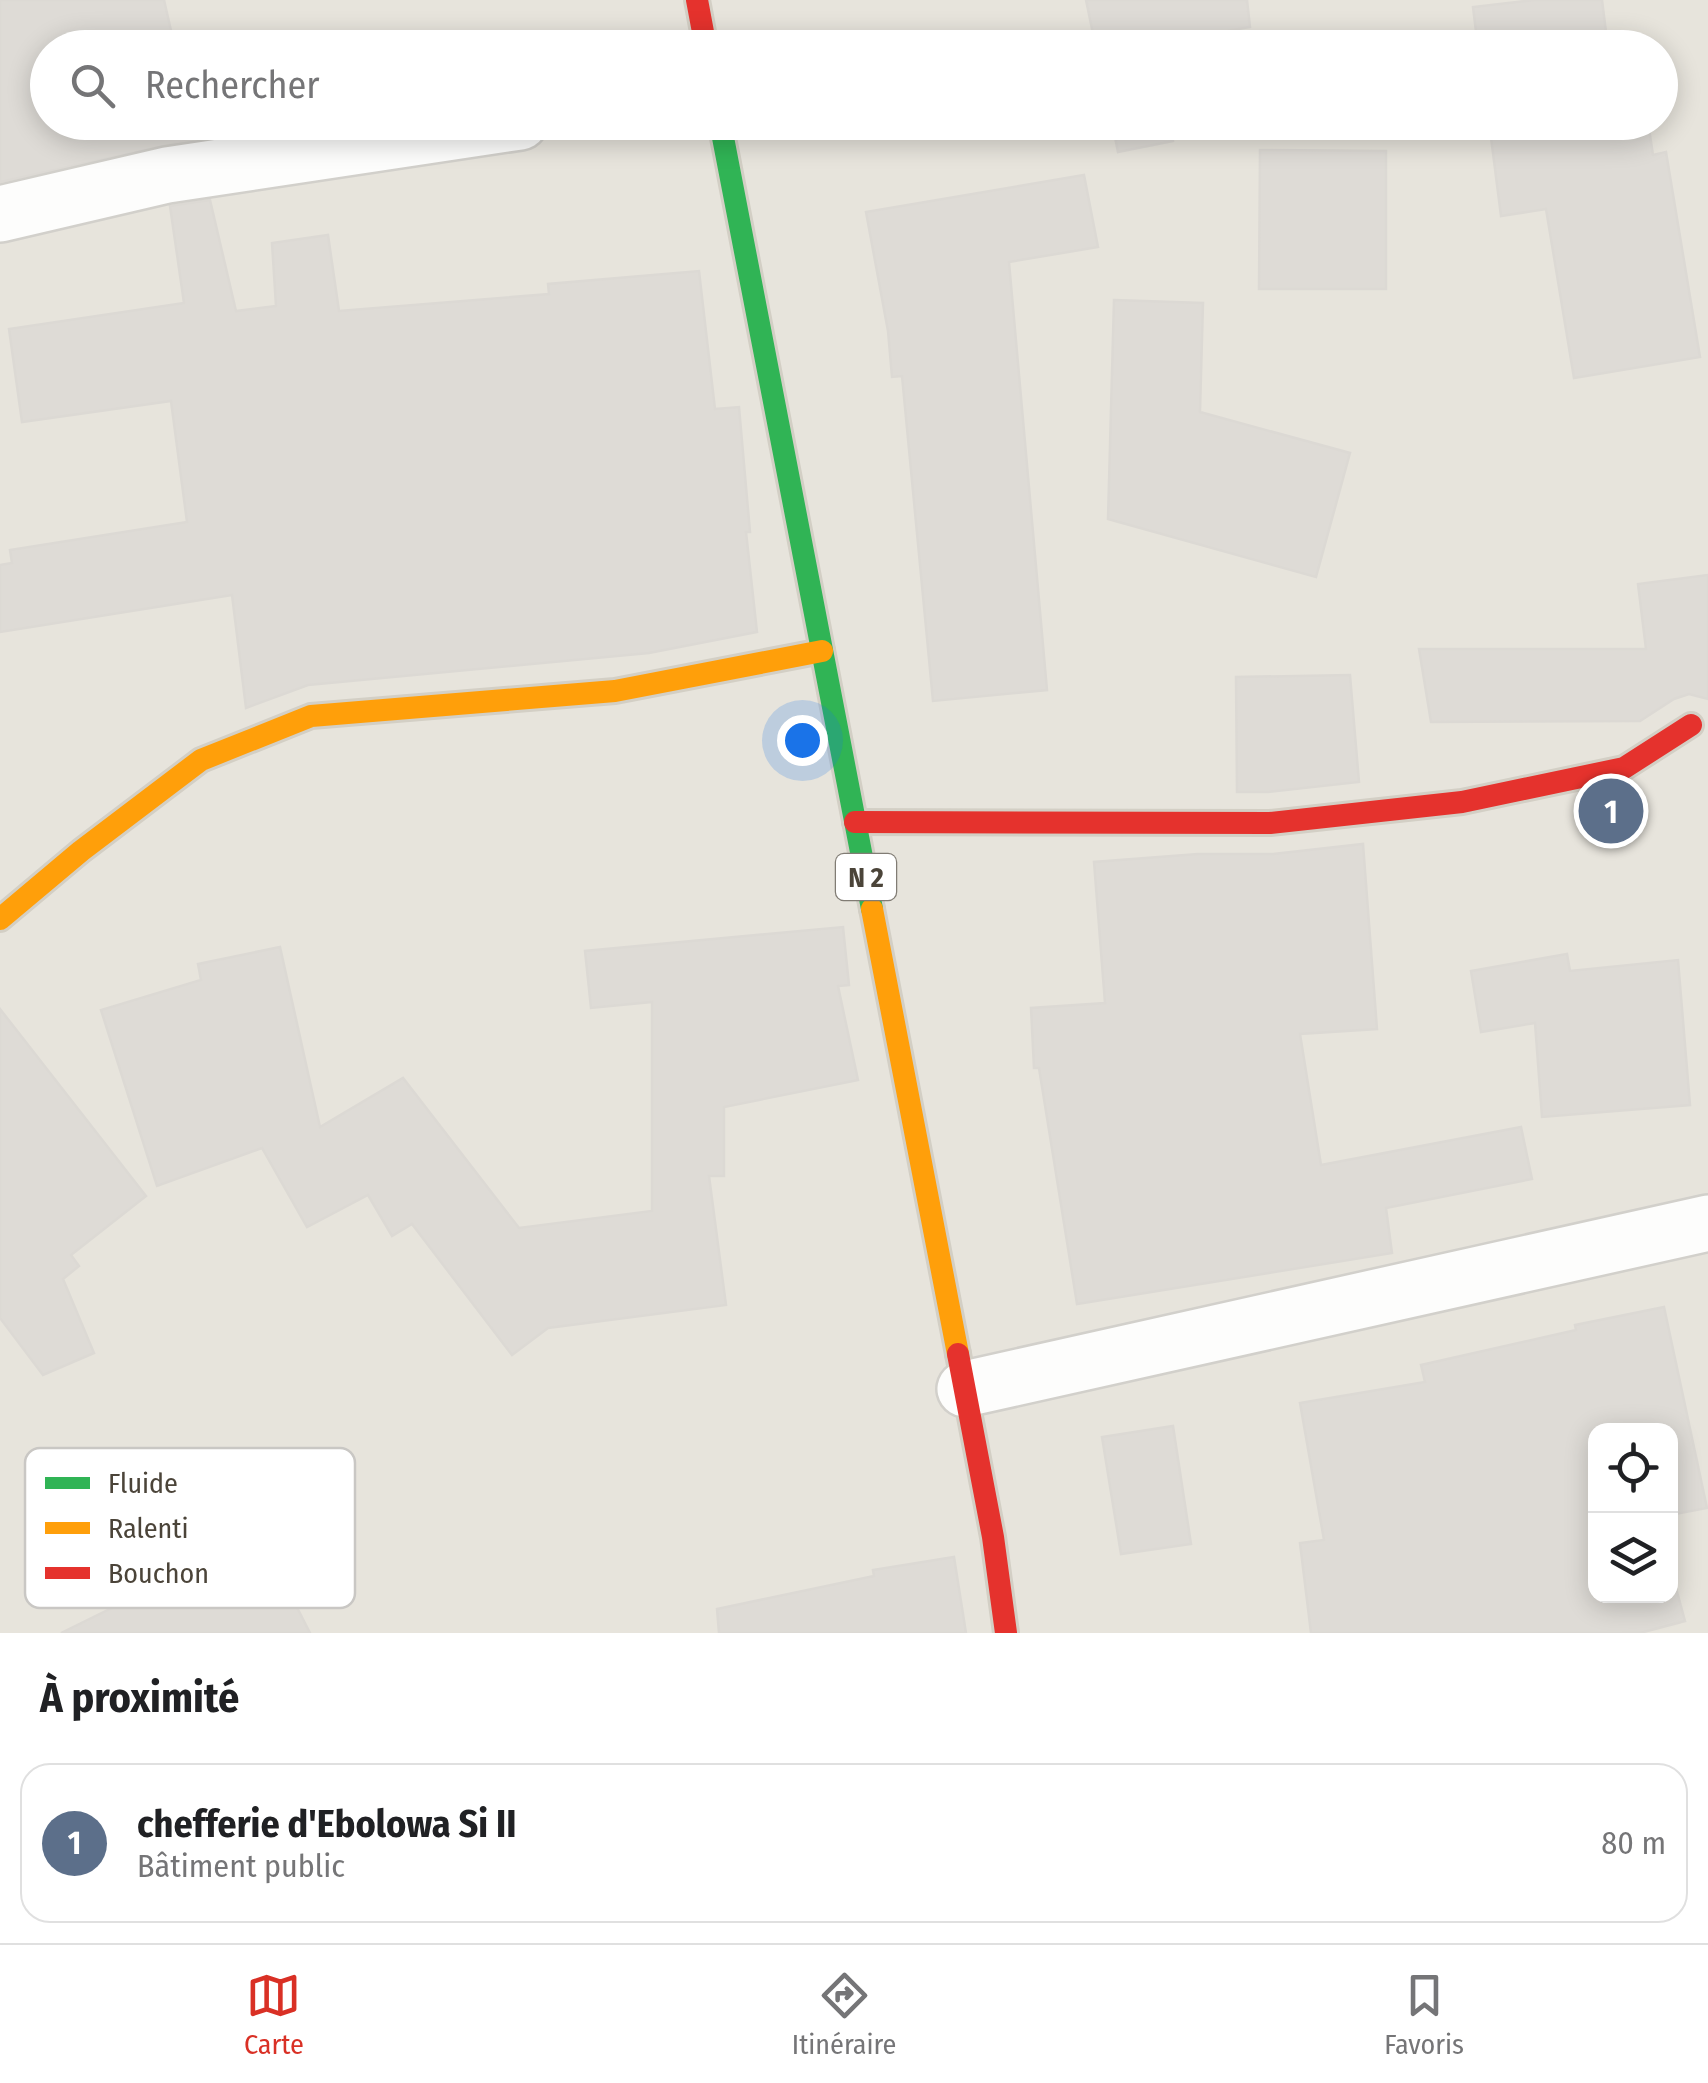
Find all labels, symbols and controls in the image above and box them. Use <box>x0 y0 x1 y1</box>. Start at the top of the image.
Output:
search box <box>30 30 1678 140</box>
icon: search <box>65 58 120 113</box>
text: Rechercher <box>145 62 320 108</box>
your location <box>777 715 828 766</box>
pin: 1 <box>1578 774 1644 848</box>
road number: N 2 <box>836 854 896 900</box>
map controls <box>1588 1423 1678 1603</box>
button: locate <box>1588 1423 1678 1513</box>
legend <box>25 1448 355 1608</box>
text: Fluide <box>108 1467 178 1500</box>
text: Ralenti <box>108 1512 188 1545</box>
button: layers <box>1588 1513 1678 1603</box>
text: Bouchon <box>108 1557 209 1590</box>
text: À proximité <box>40 1673 239 1723</box>
text: chefferie d'Ebolowa Si II <box>137 1801 516 1847</box>
text: 1 <box>68 1824 81 1862</box>
text: 80 m <box>1601 1824 1666 1862</box>
text: Bâtiment public <box>137 1847 345 1885</box>
tab: Carte <box>244 1968 304 2061</box>
tab: Itinéraire <box>792 1968 896 2061</box>
tab: Favoris <box>1384 1968 1464 2061</box>

